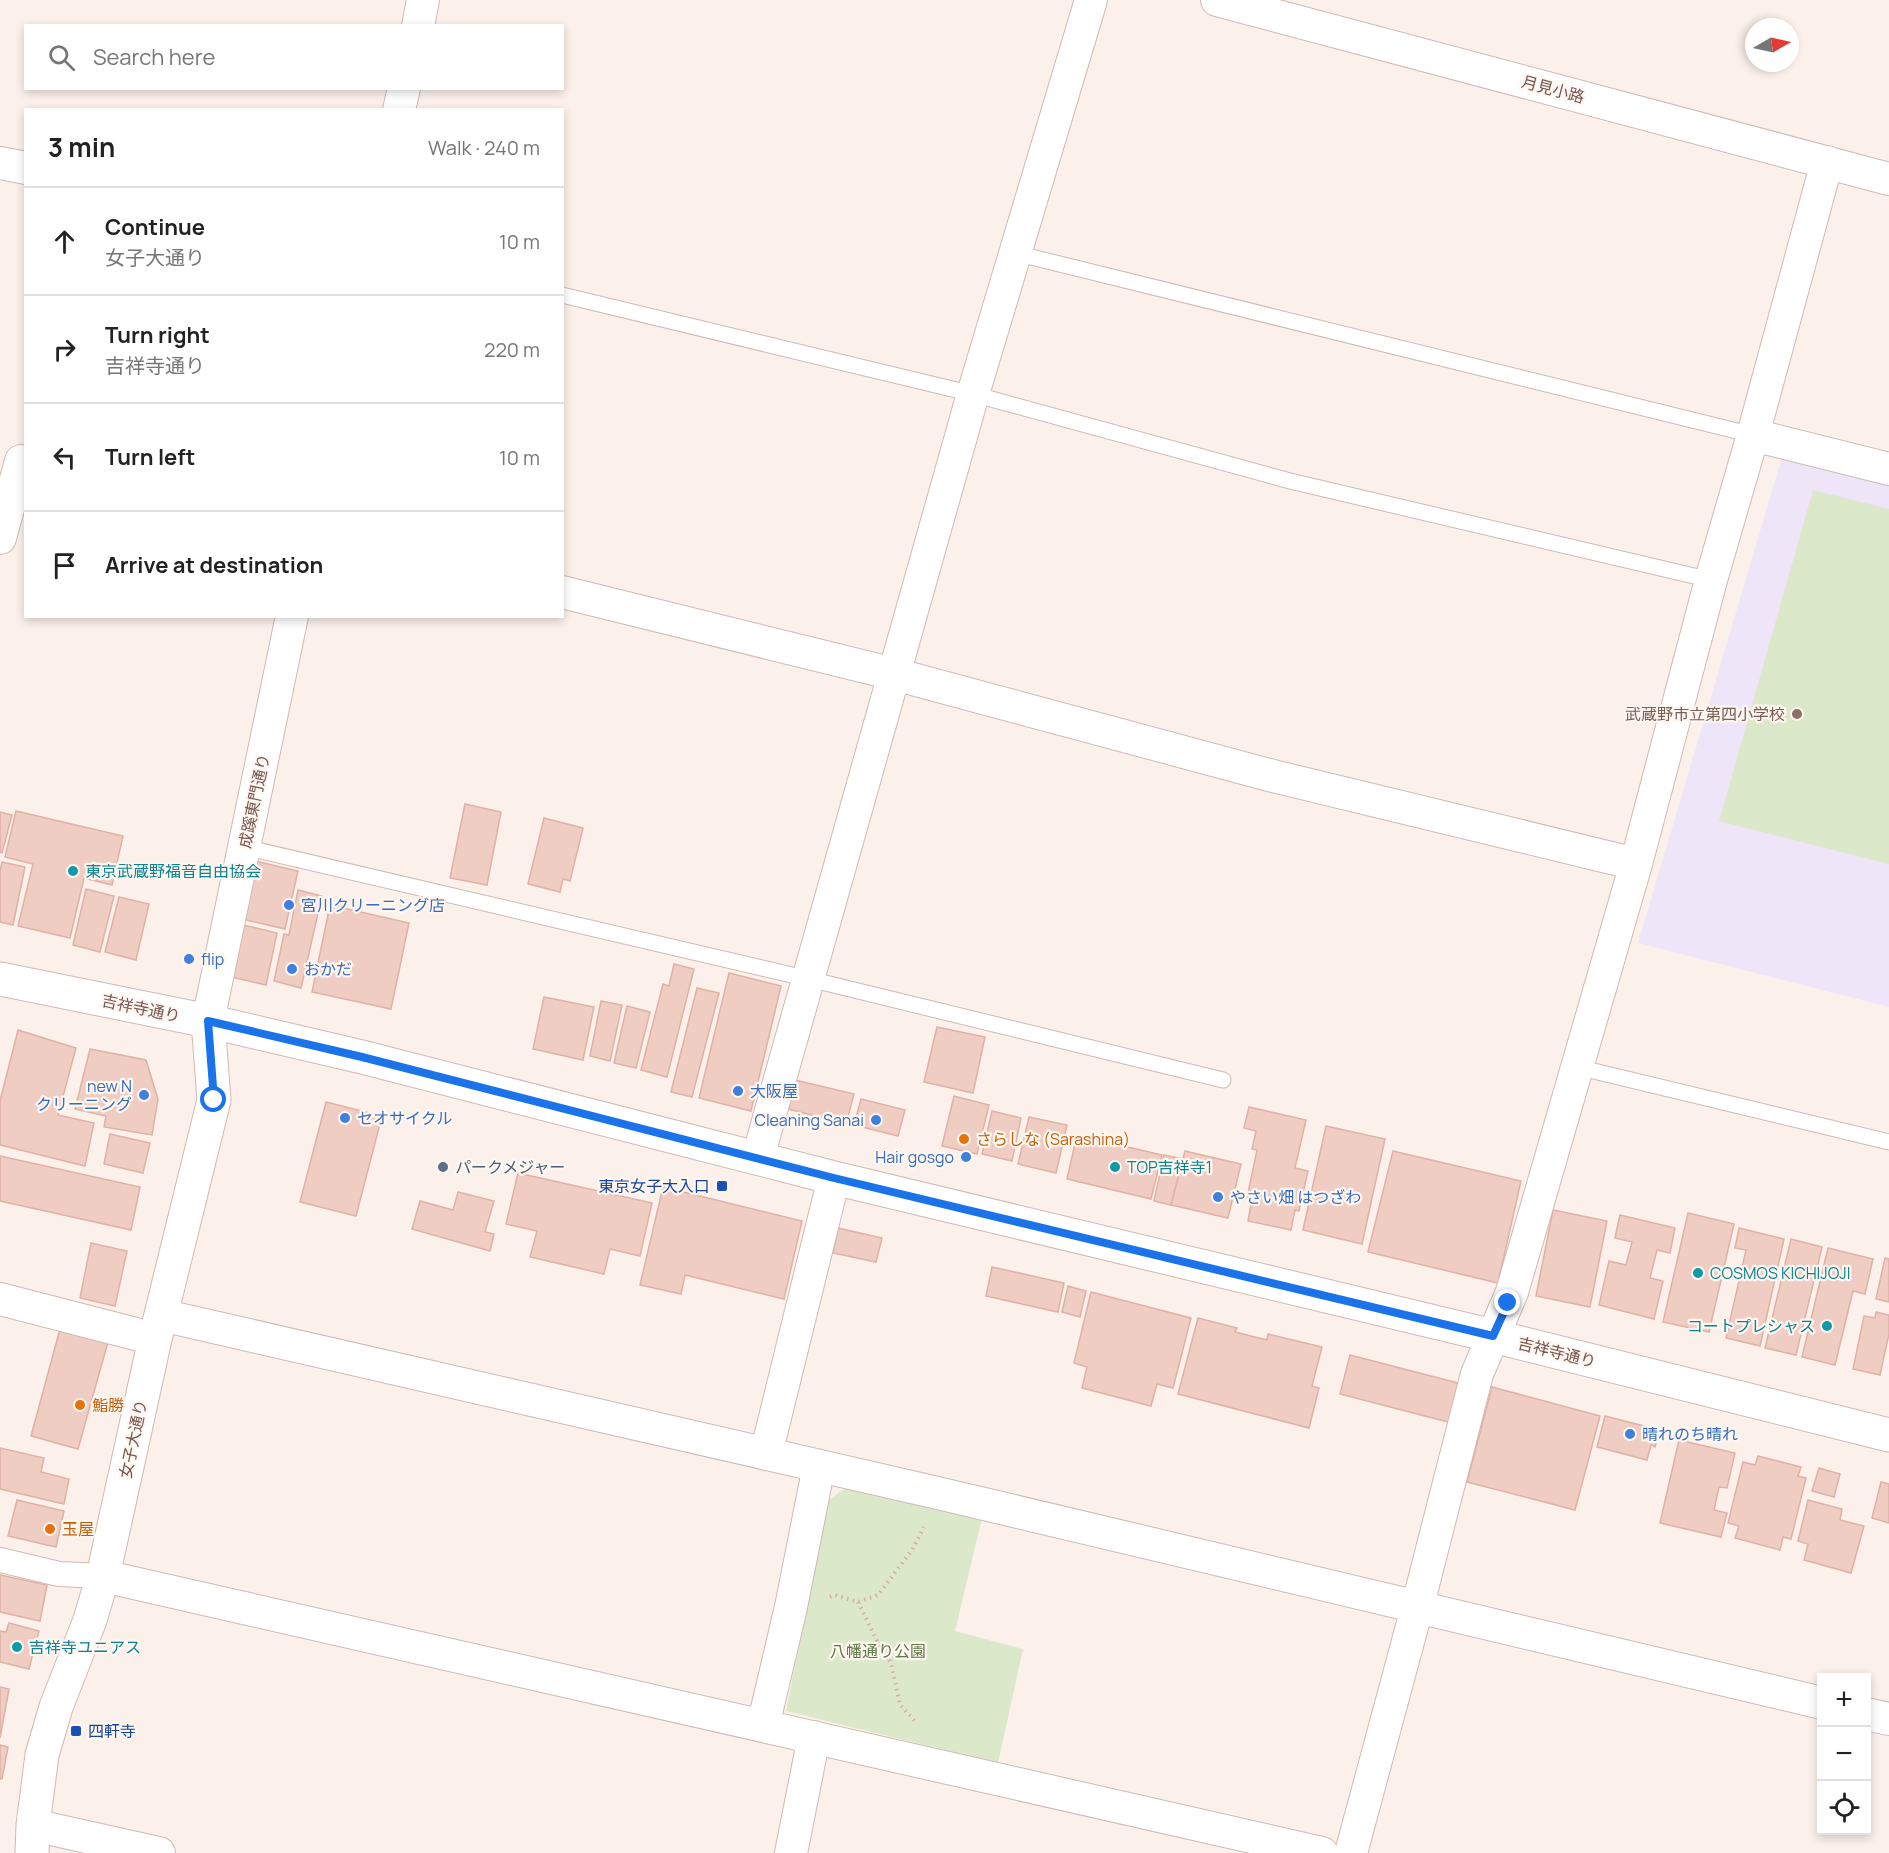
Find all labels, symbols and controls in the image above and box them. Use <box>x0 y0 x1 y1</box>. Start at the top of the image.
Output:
north arrow <box>1745 18 1799 72</box>
search box <box>24 24 564 90</box>
icon: search <box>45 41 78 74</box>
text: Search here <box>93 42 215 72</box>
street label: 月見小路 <box>1519 70 1587 108</box>
text: 3 min <box>48 129 115 165</box>
text: Walk · 240 m <box>428 134 540 161</box>
text: Continue <box>105 212 205 242</box>
icon: ahead <box>48 225 81 258</box>
text: 10 m <box>499 228 540 255</box>
text: 女子大通り <box>105 244 205 271</box>
text: Turn right <box>105 320 210 350</box>
icon: right <box>48 333 81 366</box>
text: 220 m <box>484 336 540 363</box>
text: 吉祥寺通り <box>105 352 205 379</box>
icon: left <box>48 441 81 474</box>
text: Turn left <box>105 442 195 472</box>
text: 10 m <box>499 444 540 471</box>
icon: arrive <box>48 549 81 582</box>
text: Arrive at destination <box>105 550 323 580</box>
place label: 武蔵野市立第四小学校 <box>1625 703 1785 725</box>
marker: 武蔵野市立第四小学校 <box>1790 707 1804 721</box>
street label: 成蹊東門通り <box>233 752 275 850</box>
place label: 東京武蔵野福音自由協会 <box>85 860 261 882</box>
marker: 東京武蔵野福音自由協会 <box>66 864 80 878</box>
place label: 宮川クリーニング店 <box>301 894 445 916</box>
marker: 宮川クリーニング店 <box>282 898 296 912</box>
place label: flip <box>201 948 224 970</box>
marker: flip <box>182 952 196 966</box>
place label: おかだ <box>304 958 352 980</box>
marker: おかだ <box>285 962 299 976</box>
street label: 吉祥寺通り <box>100 989 182 1027</box>
place label: new N クリーニング <box>36 1075 132 1115</box>
place label: 大阪屋 <box>750 1080 798 1102</box>
marker: 大阪屋 <box>731 1084 745 1098</box>
route start <box>200 1086 226 1112</box>
marker: new N クリーニング <box>137 1088 151 1102</box>
place label: セオサイクル <box>357 1107 452 1129</box>
place label: Cleaning Sanai <box>754 1109 864 1131</box>
marker: セオサイクル <box>338 1111 352 1125</box>
marker: Cleaning Sanai <box>869 1113 883 1127</box>
place label: さらしな (Sarashina) <box>976 1128 1130 1150</box>
marker: さらしな (Sarashina) <box>957 1132 971 1146</box>
place label: Hair gosgo <box>875 1146 954 1168</box>
marker: Hair gosgo <box>959 1150 973 1164</box>
place label: パークメジャー <box>455 1156 566 1178</box>
place label: TOP吉祥寺1 <box>1127 1156 1212 1178</box>
marker: パークメジャー <box>436 1160 450 1174</box>
marker: TOP吉祥寺1 <box>1108 1160 1122 1174</box>
place label: 東京女子大入口 <box>598 1175 710 1197</box>
marker: 東京女子大入口 <box>715 1179 729 1193</box>
place label: やさい畑 はつざわ <box>1230 1186 1361 1208</box>
marker: やさい畑 はつざわ <box>1211 1190 1225 1204</box>
place label: COSMOS KICHIJOJI <box>1710 1262 1851 1284</box>
marker: COSMOS KICHIJOJI <box>1691 1266 1705 1280</box>
route end <box>1494 1289 1520 1315</box>
place label: コートプレシャス <box>1687 1315 1815 1337</box>
marker: コートプレシャス <box>1820 1319 1834 1333</box>
street label: 吉祥寺通り <box>1516 1332 1598 1372</box>
place label: 鮨勝 <box>92 1394 124 1416</box>
marker: 鮨勝 <box>73 1398 87 1412</box>
street label: 女子大通り <box>114 1398 152 1480</box>
place label: 晴れのち晴れ <box>1642 1423 1738 1445</box>
marker: 晴れのち晴れ <box>1623 1427 1637 1441</box>
place label: 玉屋 <box>62 1518 94 1540</box>
marker: 玉屋 <box>43 1522 57 1536</box>
place label: 吉祥寺ユニアス <box>29 1636 141 1658</box>
marker: 吉祥寺ユニアス <box>10 1640 24 1654</box>
park label: 八幡通り公園 <box>830 1640 926 1662</box>
map controls <box>1817 1673 1871 1835</box>
button: + <box>1817 1673 1871 1727</box>
place label: 四軒寺 <box>88 1720 136 1742</box>
marker: 四軒寺 <box>69 1724 83 1738</box>
button: − <box>1817 1727 1871 1781</box>
button: locate <box>1817 1781 1871 1835</box>

